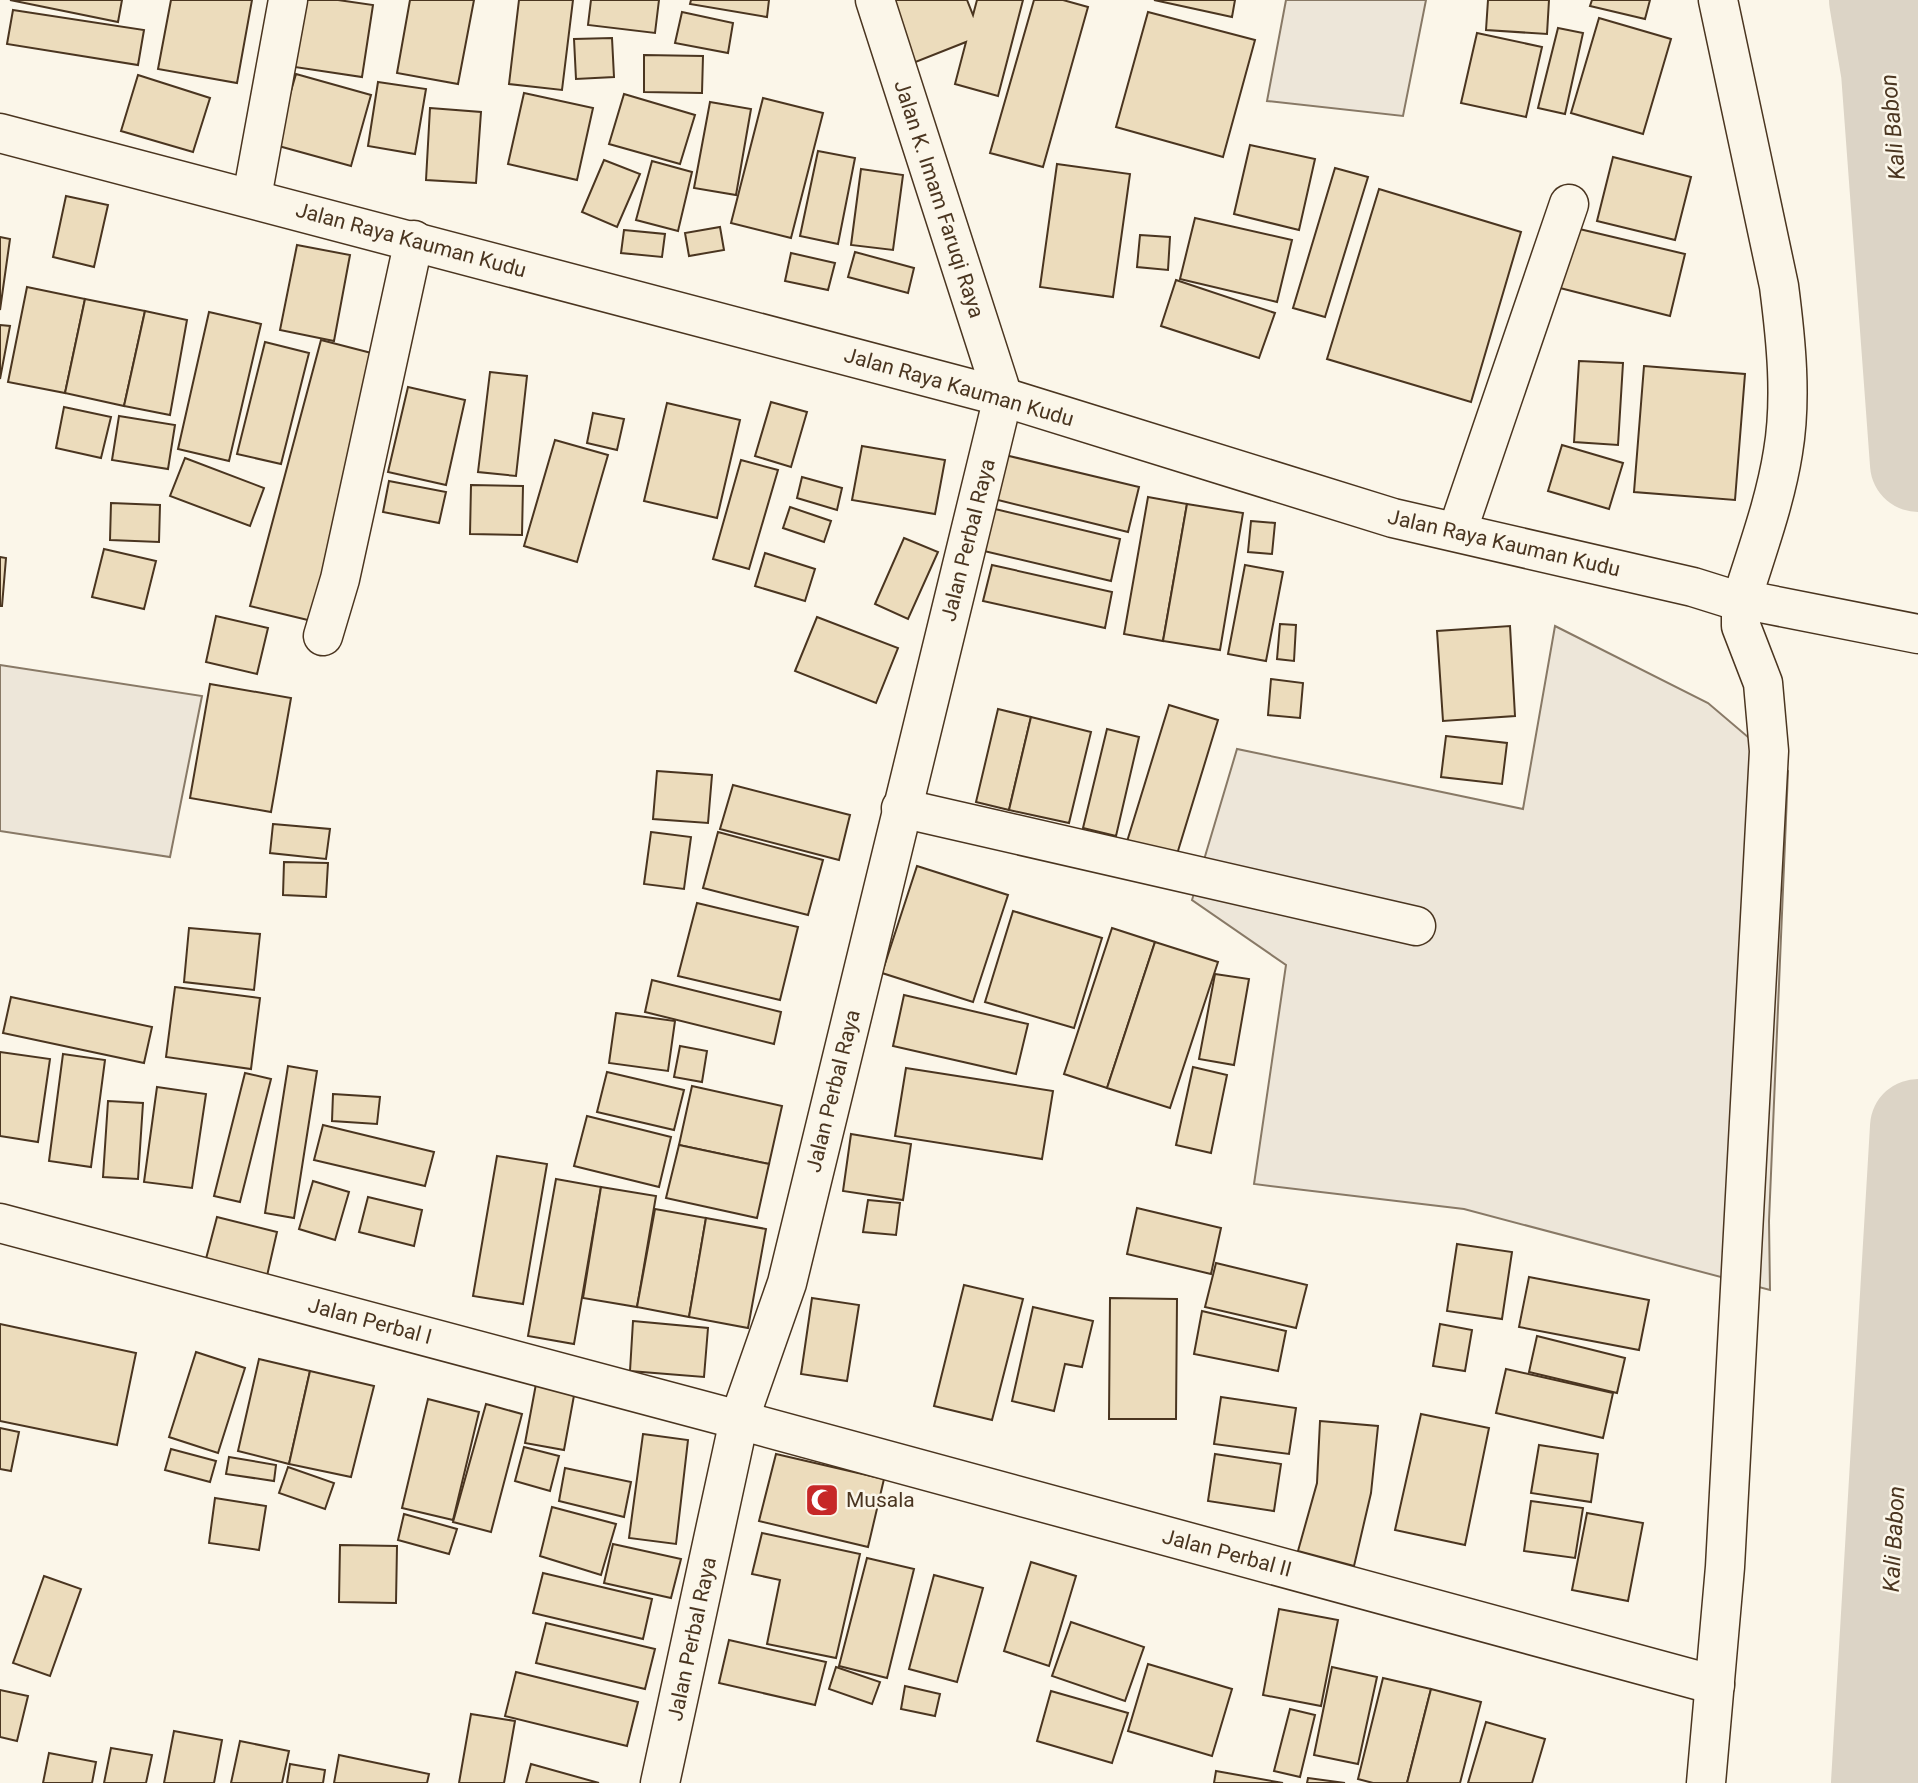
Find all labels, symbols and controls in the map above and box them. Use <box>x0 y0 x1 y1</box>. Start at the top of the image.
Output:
water label: Kali Babon <box>1875 73 1911 181</box>
street label: Jalan K. Imam Faruqi Raya <box>889 77 989 321</box>
street label: Jalan Raya Kauman Kudu <box>293 198 529 282</box>
street label: Jalan Raya Kauman Kudu <box>841 343 1077 431</box>
street label: Jalan Perbal Raya <box>936 456 1000 624</box>
street label: Jalan Raya Kauman Kudu <box>1385 505 1623 581</box>
street label: Jalan Perbal Raya <box>801 1007 865 1175</box>
street label: Jalan Perbal I <box>306 1293 434 1349</box>
mosque icon: Musala <box>803 1481 841 1519</box>
water label: Kali Babon <box>1878 1485 1910 1593</box>
place label: Musala <box>846 1488 915 1512</box>
street label: Jalan Perbal II <box>1160 1524 1294 1582</box>
street label: Jalan Perbal Raya <box>663 1555 721 1723</box>

